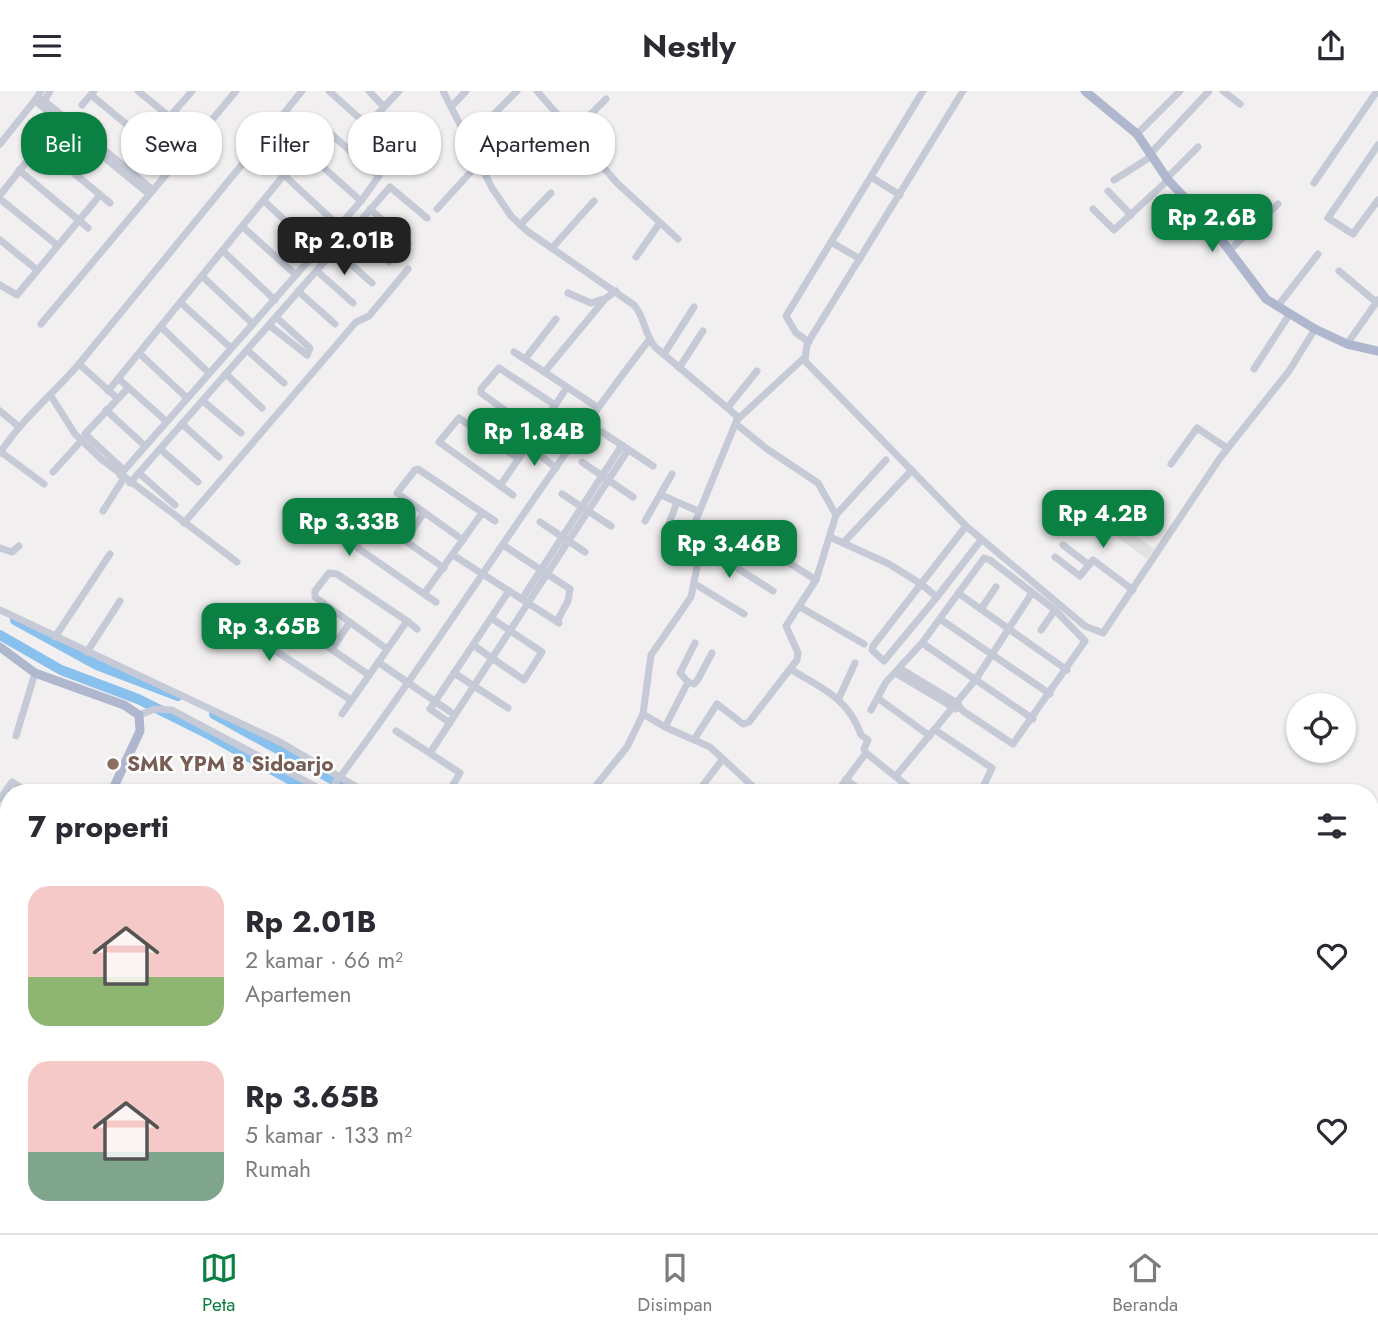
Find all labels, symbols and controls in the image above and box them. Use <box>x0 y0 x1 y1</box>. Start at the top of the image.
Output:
text: Nestly <box>642 23 736 69</box>
icon: menu <box>28 27 66 65</box>
icon: share <box>1312 27 1350 65</box>
chip: Beli <box>21 112 107 175</box>
chip: Sewa <box>121 112 222 175</box>
chip: Filter <box>236 112 334 175</box>
chip: Baru <box>348 112 441 175</box>
chip: Apartemen <box>455 112 615 175</box>
pin: Rp 2.6B <box>1147 195 1277 254</box>
text: Rp 2.6B <box>1167 200 1257 234</box>
pin: Rp 2.01B <box>272 218 416 277</box>
text: Rp 2.01B <box>294 223 394 257</box>
pin: Rp 1.84B <box>462 409 606 468</box>
text: Rp 1.84B <box>484 414 584 448</box>
pin: Rp 4.2B <box>1038 491 1168 550</box>
text: Rp 4.2B <box>1058 496 1148 530</box>
pin: Rp 3.33B <box>277 498 421 558</box>
text: Rp 3.33B <box>298 504 400 538</box>
pin: Rp 3.46B <box>657 521 801 580</box>
text: Rp 3.46B <box>677 526 781 560</box>
pin: Rp 3.65B <box>197 603 341 663</box>
text: Rp 3.65B <box>218 609 320 643</box>
map controls <box>1286 693 1356 763</box>
button: locate <box>1286 693 1356 763</box>
place label: SMK YPM 8 Sidoarjo <box>127 749 334 779</box>
marker: SMK YPM 8 Sidoarjo <box>105 756 121 772</box>
text: 7 properti <box>28 805 169 848</box>
icon: filters <box>1313 807 1351 845</box>
text: Rp 2.01B <box>245 900 376 943</box>
icon: home <box>84 914 168 998</box>
icon: heart <box>1313 937 1351 975</box>
text: 2 kamar · 66 m² <box>245 943 403 977</box>
text: Apartemen <box>245 977 351 1011</box>
text: Rp 3.65B <box>245 1075 379 1118</box>
icon: home <box>84 1089 168 1173</box>
icon: heart <box>1313 1112 1351 1150</box>
text: 5 kamar · 133 m² <box>245 1118 412 1152</box>
text: Rumah <box>245 1152 311 1186</box>
tab: Peta <box>200 1249 238 1318</box>
tab: Disimpan <box>637 1249 713 1318</box>
tab: Beranda <box>1112 1249 1178 1318</box>

